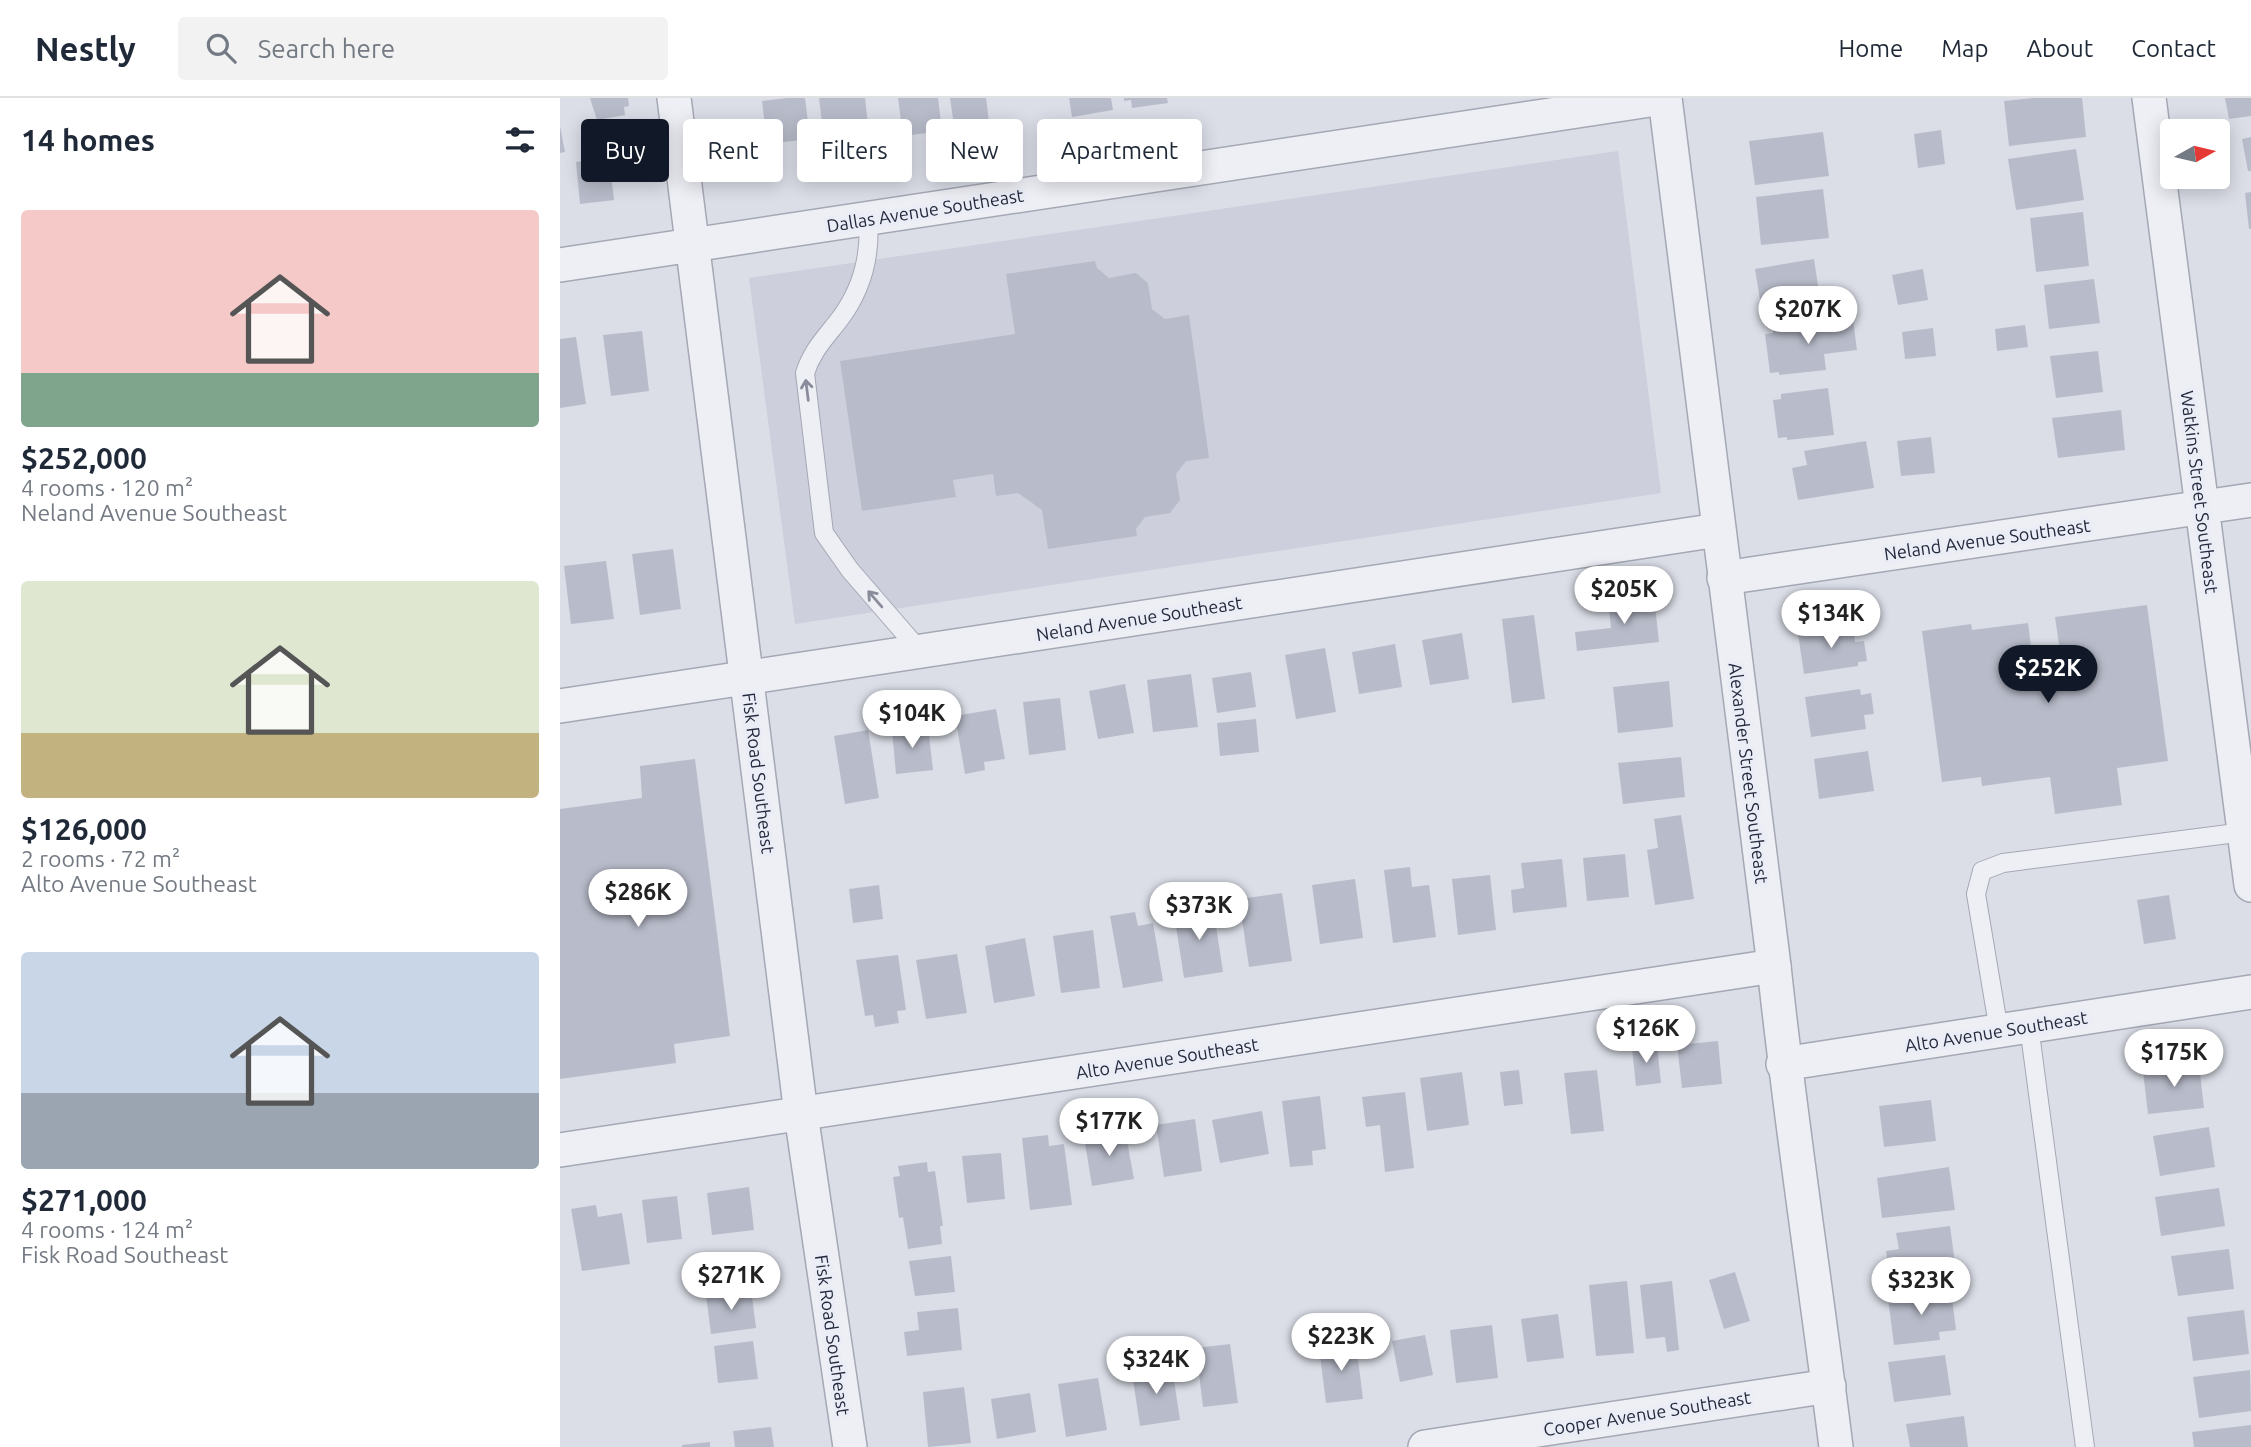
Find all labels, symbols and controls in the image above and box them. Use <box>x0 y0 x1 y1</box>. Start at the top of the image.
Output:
search box <box>178 17 668 80</box>
icon: search <box>202 29 240 67</box>
text: Nestly <box>35 30 136 67</box>
text: Search here <box>258 34 395 63</box>
text: Home <box>1838 35 1903 62</box>
text: Map <box>1941 35 1988 62</box>
text: About <box>2026 35 2093 62</box>
text: Contact <box>2131 35 2216 62</box>
chip: Buy <box>581 119 669 182</box>
chip: Rent <box>683 119 783 182</box>
chip: Filters <box>797 119 912 182</box>
chip: New <box>926 119 1023 182</box>
chip: Apartment <box>1037 119 1202 182</box>
north arrow <box>2160 119 2230 189</box>
map controls <box>2160 119 2230 189</box>
icon: filters <box>501 121 539 159</box>
text: 14 homes <box>21 123 155 157</box>
street label: Dallas Avenue Southeast <box>825 185 1025 235</box>
icon: home <box>217 256 343 382</box>
pin: $207K <box>1759 286 1857 346</box>
text: $207K <box>1774 296 1842 321</box>
one-way arrow <box>800 379 813 402</box>
street label: Watkins Street Southeast <box>2178 389 2222 595</box>
text: $252,000 <box>21 441 147 475</box>
text: 4 rooms · 120 m² <box>21 475 193 500</box>
text: Neland Avenue Southeast <box>21 500 287 525</box>
street label: Neland Avenue Southeast <box>1883 515 2091 563</box>
pin: $205K <box>1575 566 1673 626</box>
text: $205K <box>1590 576 1658 601</box>
pin: $134K <box>1782 590 1880 650</box>
one-way arrow <box>867 591 883 609</box>
street label: Neland Avenue Southeast <box>1035 592 1243 644</box>
text: $134K <box>1797 600 1865 625</box>
icon: home <box>217 627 343 753</box>
pin: $252K <box>1999 646 2097 705</box>
text: $252K <box>2014 655 2082 680</box>
street label: Alexander Street Southeast <box>1726 661 1772 885</box>
pin: $104K <box>863 690 961 750</box>
street label: Fisk Road Southeast <box>739 691 779 855</box>
text: $104K <box>878 700 946 725</box>
text: $126,000 <box>21 812 147 846</box>
text: 2 rooms · 72 m² <box>21 846 180 871</box>
pin: $286K <box>589 870 687 929</box>
text: Alto Avenue Southeast <box>21 871 257 896</box>
text: $286K <box>604 879 672 904</box>
pin: $373K <box>1150 882 1248 942</box>
text: $373K <box>1165 892 1233 917</box>
icon: home <box>217 998 343 1124</box>
pin: $126K <box>1597 1006 1695 1065</box>
street label: Alto Avenue Southeast <box>1903 1007 2089 1055</box>
text: $126K <box>1612 1015 1680 1040</box>
pin: $175K <box>2125 1030 2223 1089</box>
street label: Alto Avenue Southeast <box>1074 1034 1260 1082</box>
text: $175K <box>2140 1039 2208 1064</box>
pin: $177K <box>1060 1098 1158 1158</box>
text: $177K <box>1075 1108 1143 1133</box>
text: $271,000 <box>21 1183 147 1217</box>
text: 4 rooms · 124 m² <box>21 1217 193 1242</box>
text: Fisk Road Southeast <box>21 1242 228 1267</box>
pin: $271K <box>682 1252 780 1312</box>
street label: Fisk Road Southeast <box>812 1253 854 1417</box>
pin: $323K <box>1872 1258 1970 1317</box>
text: $271K <box>697 1262 765 1287</box>
text: $323K <box>1887 1267 1955 1292</box>
pin: $223K <box>1292 1314 1390 1373</box>
text: $223K <box>1307 1323 1375 1348</box>
pin: $324K <box>1107 1336 1205 1396</box>
text: $324K <box>1122 1346 1190 1371</box>
street label: Cooper Avenue Southeast <box>1542 1387 1752 1439</box>

